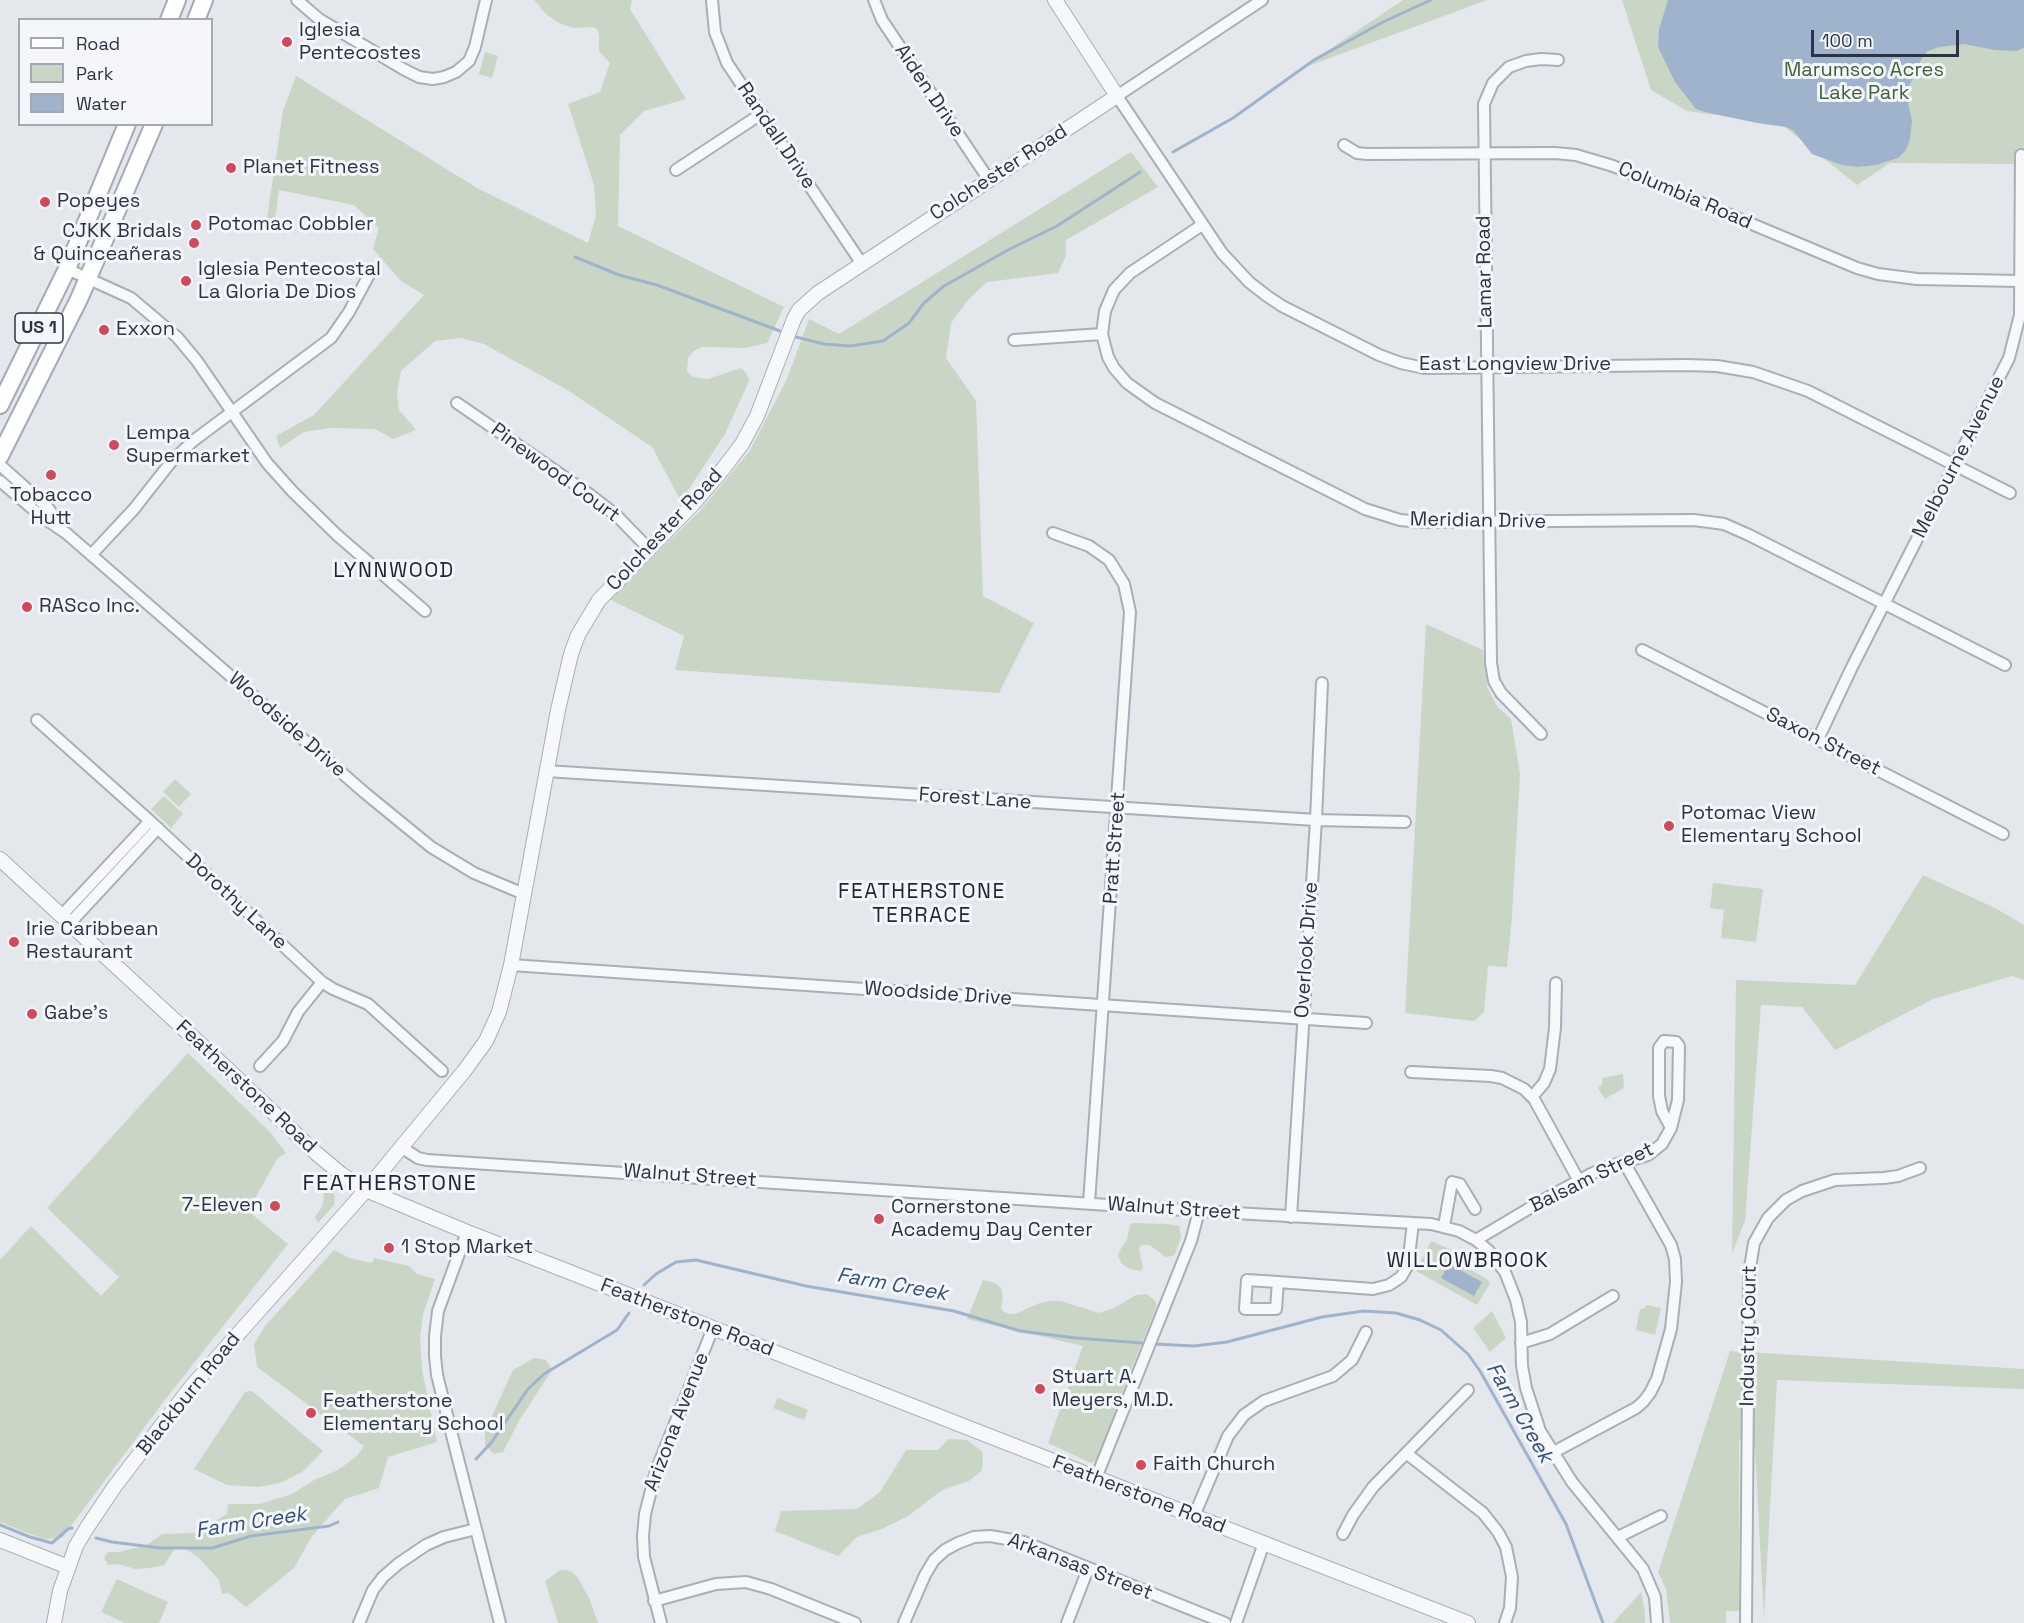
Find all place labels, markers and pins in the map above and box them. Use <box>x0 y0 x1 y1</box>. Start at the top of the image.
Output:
place label: Iglesia Pentecostes <box>299 19 421 66</box>
marker: Iglesia Pentecostes <box>280 35 294 49</box>
place label: Planet Fitness <box>243 156 380 180</box>
marker: Planet Fitness <box>224 161 238 175</box>
place label: Popeyes <box>57 190 140 214</box>
marker: Popeyes <box>38 195 52 209</box>
place label: Potomac Cobbler <box>208 213 374 237</box>
marker: Potomac Cobbler <box>189 218 203 232</box>
place label: CJKK Bridals & Quinceañeras <box>33 220 182 267</box>
marker: CJKK Bridals & Quinceañeras <box>187 236 201 250</box>
place label: Iglesia Pentecostal La Gloria De Dios <box>198 258 381 305</box>
marker: Iglesia Pentecostal La Gloria De Dios <box>179 274 193 288</box>
place label: Exxon <box>116 318 175 342</box>
marker: Exxon <box>97 323 111 337</box>
place label: Lempa Supermarket <box>126 422 250 469</box>
marker: Lempa Supermarket <box>107 438 121 452</box>
marker: Tobacco Hutt <box>44 468 58 482</box>
place label: Tobacco Hutt <box>10 484 92 531</box>
place label: RASco Inc. <box>39 595 140 619</box>
marker: RASco Inc. <box>20 600 34 614</box>
place label: Potomac View Elementary School <box>1681 802 1862 849</box>
marker: Potomac View Elementary School <box>1662 819 1676 833</box>
place label: Irie Caribbean Restaurant <box>26 918 158 965</box>
marker: Irie Caribbean Restaurant <box>7 935 21 949</box>
place label: Gabe's <box>44 1002 108 1026</box>
marker: Gabe's <box>25 1007 39 1021</box>
place label: 7-Eleven <box>182 1194 263 1218</box>
place label: Cornerstone Academy Day Center <box>891 1196 1093 1243</box>
marker: 7-Eleven <box>268 1199 282 1213</box>
marker: Cornerstone Academy Day Center <box>872 1212 886 1226</box>
place label: 1 Stop Market <box>401 1236 533 1260</box>
marker: 1 Stop Market <box>382 1241 396 1255</box>
place label: Stuart A. Meyers, M.D. <box>1052 1366 1173 1413</box>
marker: Stuart A. Meyers, M.D. <box>1033 1382 1047 1396</box>
place label: Featherstone Elementary School <box>323 1390 504 1437</box>
marker: Featherstone Elementary School <box>304 1406 318 1420</box>
place label: Faith Church <box>1153 1453 1275 1477</box>
marker: Faith Church <box>1134 1458 1148 1472</box>

